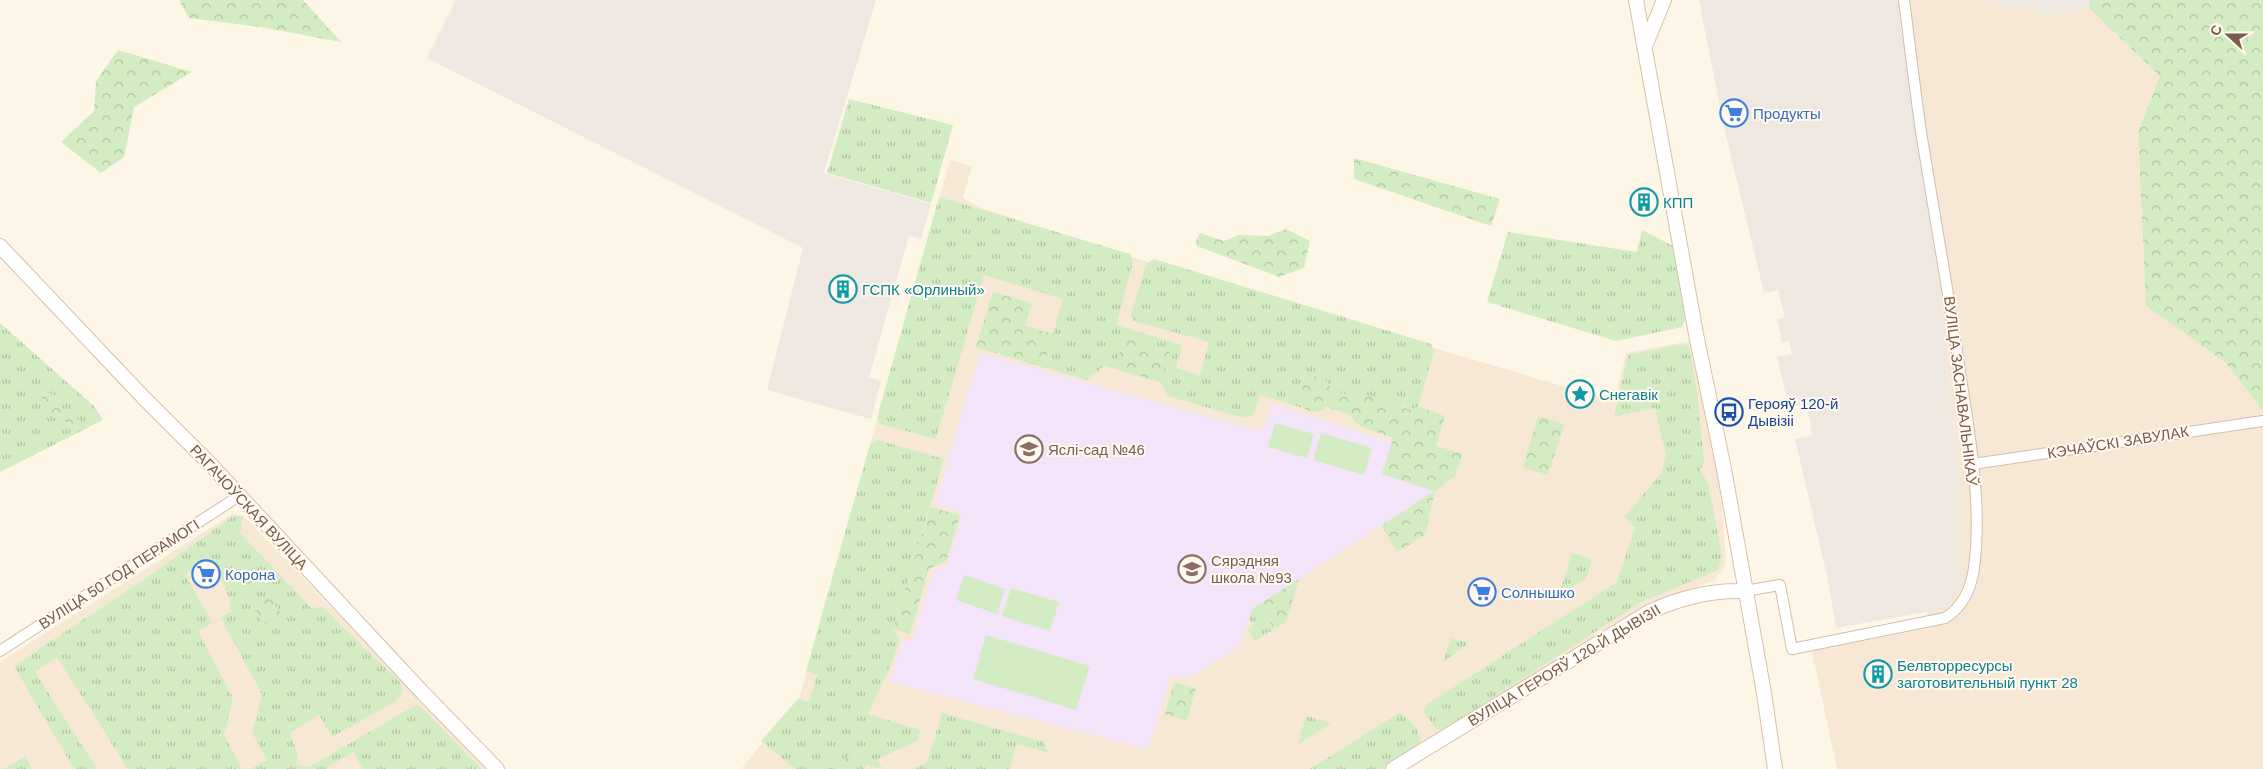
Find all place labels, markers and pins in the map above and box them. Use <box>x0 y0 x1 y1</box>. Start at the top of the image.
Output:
supermarket icon: Продукты <box>1719 98 1749 128</box>
place label: Продукты <box>1753 105 1821 122</box>
building icon: КПП <box>1629 187 1659 217</box>
place label: КПП <box>1663 194 1693 211</box>
building icon: ГСПК «Орлиный» <box>828 274 858 304</box>
place label: ГСПК «Орлиный» <box>862 281 985 298</box>
place icon: Снегавік <box>1565 379 1595 409</box>
place label: Снегавік <box>1599 386 1658 403</box>
place label: Герояў 120-й Дывізіі <box>1748 395 1838 429</box>
bus stop icon: Герояў 120-й Дывізіі <box>1714 397 1744 427</box>
school or university icon: Яслі-сад №46 <box>1014 434 1044 464</box>
place label: Яслі-сад №46 <box>1048 441 1145 458</box>
place label: Сярэдняя школа №93 <box>1211 552 1292 586</box>
school or university icon: Сярэдняя школа №93 <box>1177 554 1207 584</box>
supermarket icon: Корона <box>191 559 221 589</box>
place label: Корона <box>225 566 276 583</box>
supermarket icon: Солнышко <box>1467 577 1497 607</box>
place label: Солнышко <box>1501 584 1575 601</box>
place label: Белвторресурсы заготовительный пункт 28 <box>1897 657 2078 691</box>
building icon: Белвторресурсы заготовительный пункт 28 <box>1863 659 1893 689</box>

